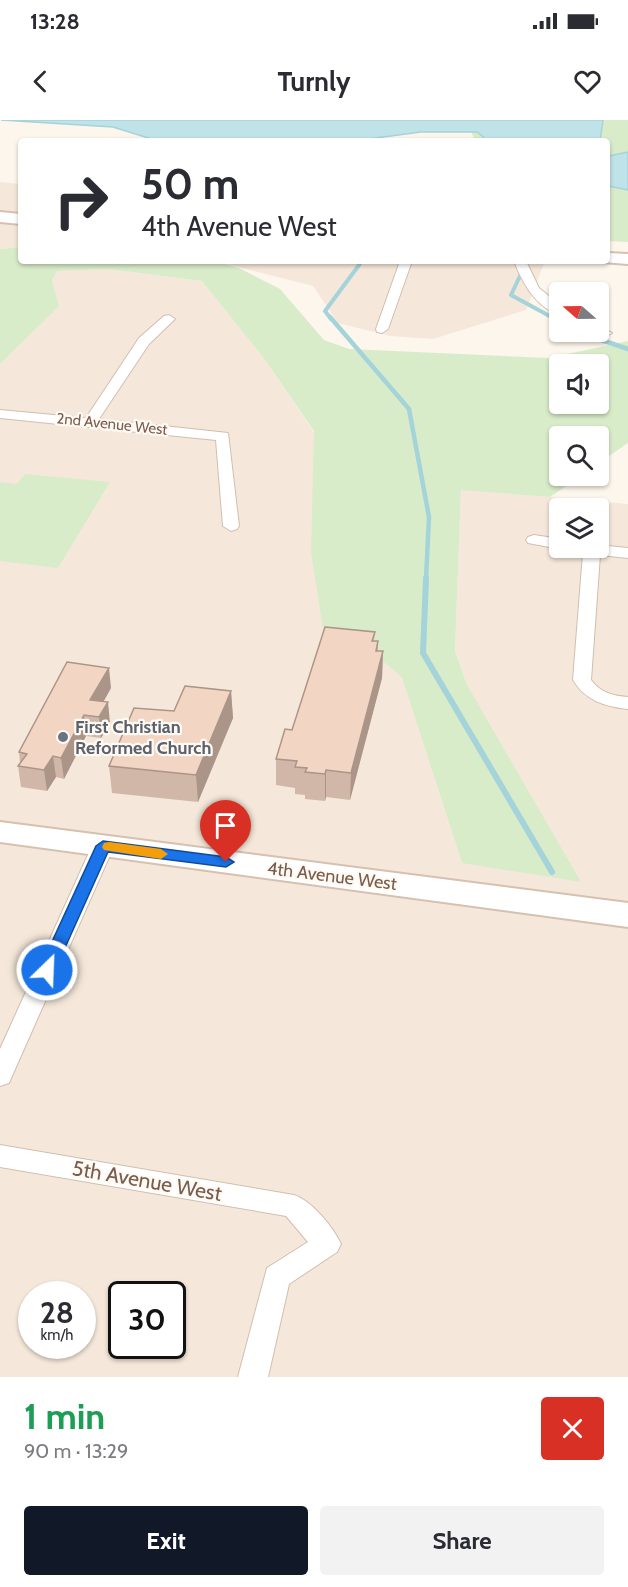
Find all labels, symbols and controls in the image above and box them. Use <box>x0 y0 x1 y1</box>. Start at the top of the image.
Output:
text: 13:28 <box>30 8 80 35</box>
icon: back <box>24 65 57 98</box>
text: Turnly <box>278 65 350 98</box>
icon: heart <box>571 65 604 98</box>
text: 50 m <box>141 158 239 210</box>
icon: right <box>42 162 120 240</box>
text: 4th Avenue West <box>141 210 337 243</box>
north arrow <box>549 282 609 342</box>
map controls <box>549 282 609 558</box>
button: sound <box>549 354 609 414</box>
street label: 2nd Avenue West <box>56 409 168 439</box>
button: search <box>549 426 609 486</box>
button: layers <box>549 498 609 558</box>
place label: First Christian Reformed Church <box>75 716 211 759</box>
marker: First Christian Reformed Church <box>56 730 70 744</box>
pin <box>200 800 251 862</box>
icon: arrive <box>209 809 242 842</box>
street label: 4th Avenue West <box>266 857 398 895</box>
position arrow <box>15 938 79 1002</box>
street label: 5th Avenue West <box>70 1155 224 1206</box>
speed limit sign: 30 <box>108 1281 186 1359</box>
text: 28 <box>40 1294 74 1331</box>
text: km/h <box>41 1326 73 1344</box>
text: 1 min <box>24 1394 105 1438</box>
button: close <box>541 1397 604 1460</box>
text: 90 m · 13:29 <box>24 1439 128 1463</box>
button: Exit <box>24 1506 308 1575</box>
button: Share <box>320 1506 604 1575</box>

